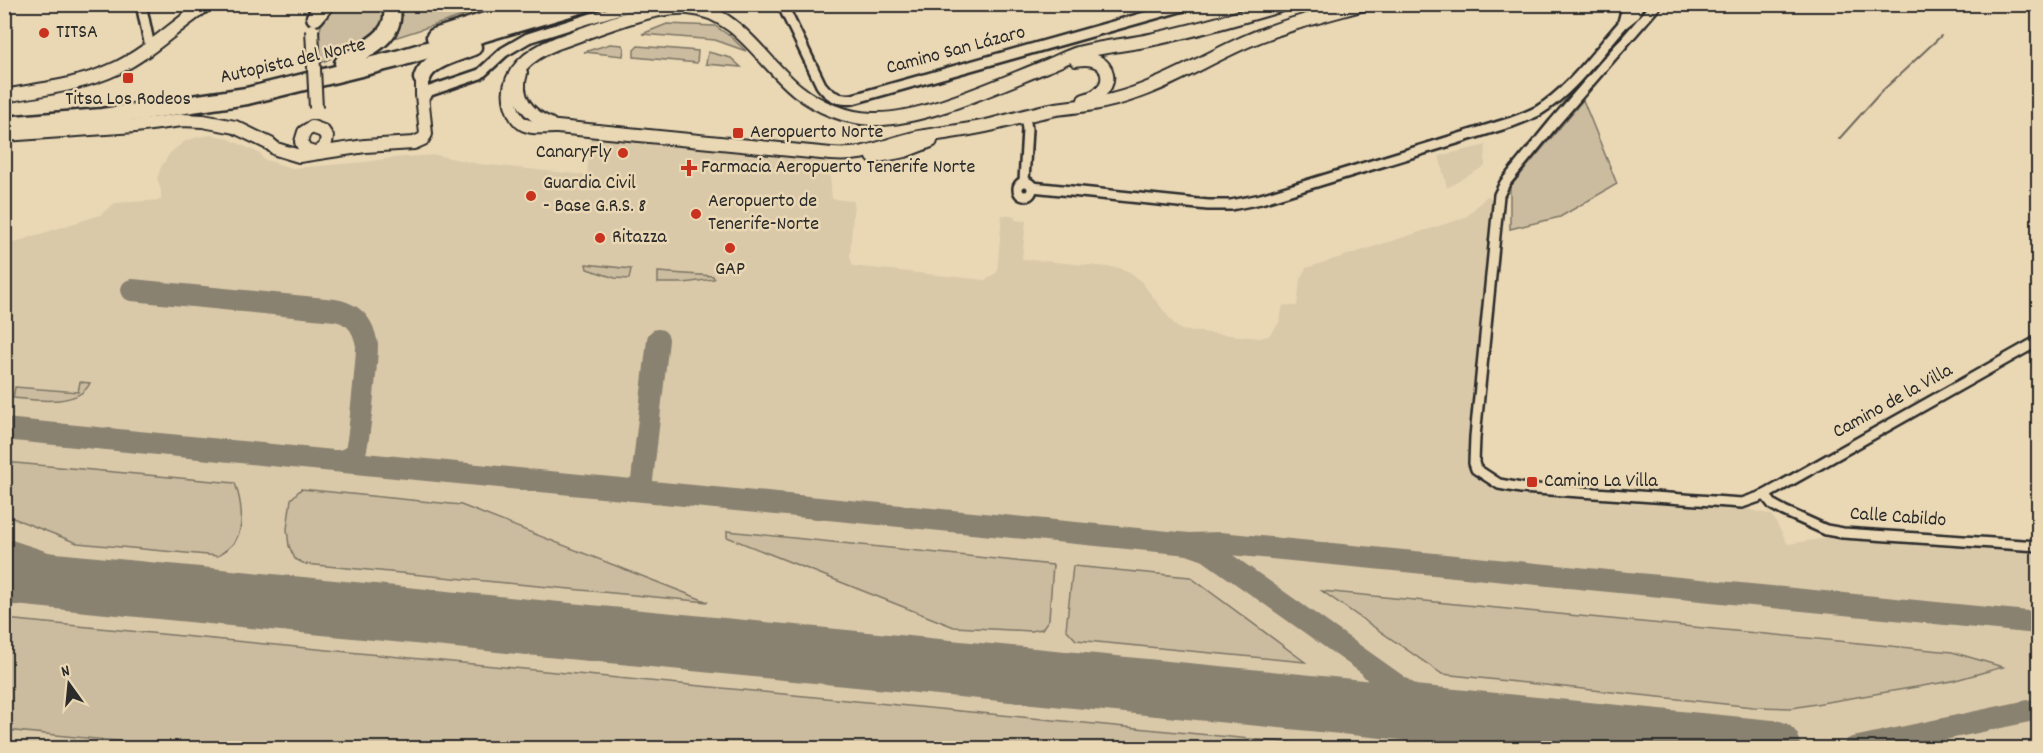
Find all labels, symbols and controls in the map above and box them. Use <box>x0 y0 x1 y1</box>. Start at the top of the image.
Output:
place label: TITSA <box>56 19 98 47</box>
street label: Camino San Lázaro <box>883 19 1029 83</box>
marker: TITSA <box>37 26 51 40</box>
street label: Autopista del Norte <box>218 32 369 92</box>
marker: Titsa Los Rodeos <box>121 71 135 85</box>
place label: Titsa Los Rodeos <box>65 86 191 114</box>
place label: Aeropuerto Norte <box>750 119 884 147</box>
marker: Aeropuerto Norte <box>731 126 745 140</box>
place label: CanaryFly <box>536 139 612 167</box>
marker: CanaryFly <box>616 146 630 160</box>
place label: Farmacia Aeropuerto Tenerife Norte <box>701 154 975 182</box>
marker: Farmacia Aeropuerto Tenerife Norte <box>682 161 696 175</box>
place label: Guardia Civil - Base G.R.S. 8 <box>543 170 646 221</box>
place label: Aeropuerto de Tenerife-Norte <box>708 188 819 239</box>
marker: Guardia Civil - Base G.R.S. 8 <box>524 189 538 203</box>
marker: Aeropuerto de Tenerife-Norte <box>689 207 703 221</box>
place label: Ritazza <box>612 224 667 252</box>
marker: Ritazza <box>593 231 607 245</box>
marker: GAP <box>723 241 737 255</box>
place label: GAP <box>715 256 745 284</box>
street label: Camino de la Villa <box>1828 357 1959 446</box>
place label: Camino La Villa <box>1544 468 1658 496</box>
marker: Camino La Villa <box>1525 475 1539 489</box>
street label: Calle Cabildo <box>1849 501 1947 535</box>
north arrow <box>39 654 99 714</box>
text: N <box>59 660 73 684</box>

